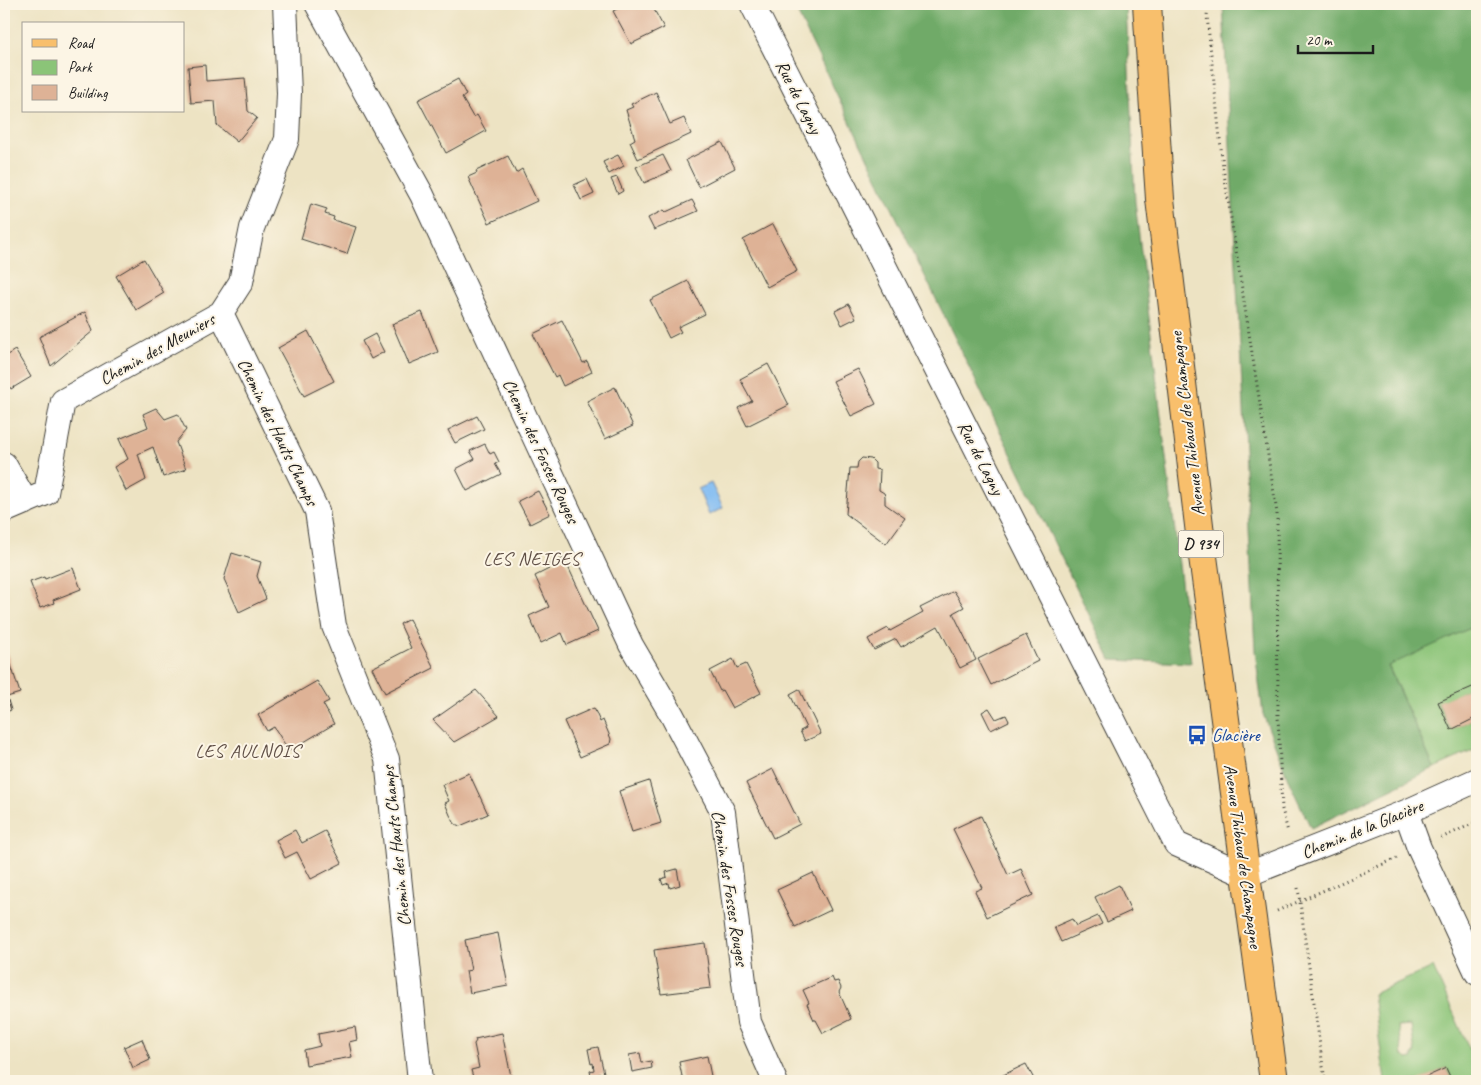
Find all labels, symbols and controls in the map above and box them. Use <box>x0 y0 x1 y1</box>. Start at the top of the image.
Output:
legend <box>22 22 185 112</box>
scale bar <box>1298 22 1374 54</box>
text: 20 m <box>1306 31 1333 50</box>
text: Road <box>68 34 95 53</box>
street label: Rue de Lagny <box>771 57 828 139</box>
text: Park <box>68 58 93 77</box>
text: Building <box>68 84 108 103</box>
street label: Chemin des Meuniers <box>96 307 220 390</box>
street label: Avenue Thibaud de Champagne <box>1165 329 1209 517</box>
street label: Chemin des Hauts Champs <box>233 355 324 511</box>
street label: Chemin des Fosses Rouges <box>498 375 585 528</box>
street label: Rue de Lagny <box>953 418 1010 500</box>
road number: D 934 <box>1178 530 1224 558</box>
district label: LES NEIGES <box>483 547 584 571</box>
bus stop icon: Glacière <box>1186 724 1208 746</box>
place label: Glacière <box>1212 724 1261 746</box>
district label: LES AULNOIS <box>195 739 304 763</box>
street label: Chemin des Hauts Champs <box>376 763 415 927</box>
street label: Avenue Thibaud de Champagne <box>1219 763 1267 951</box>
street label: Chemin de la Glacière <box>1298 794 1427 863</box>
street label: Chemin des Fosses Rouges <box>707 809 753 969</box>

